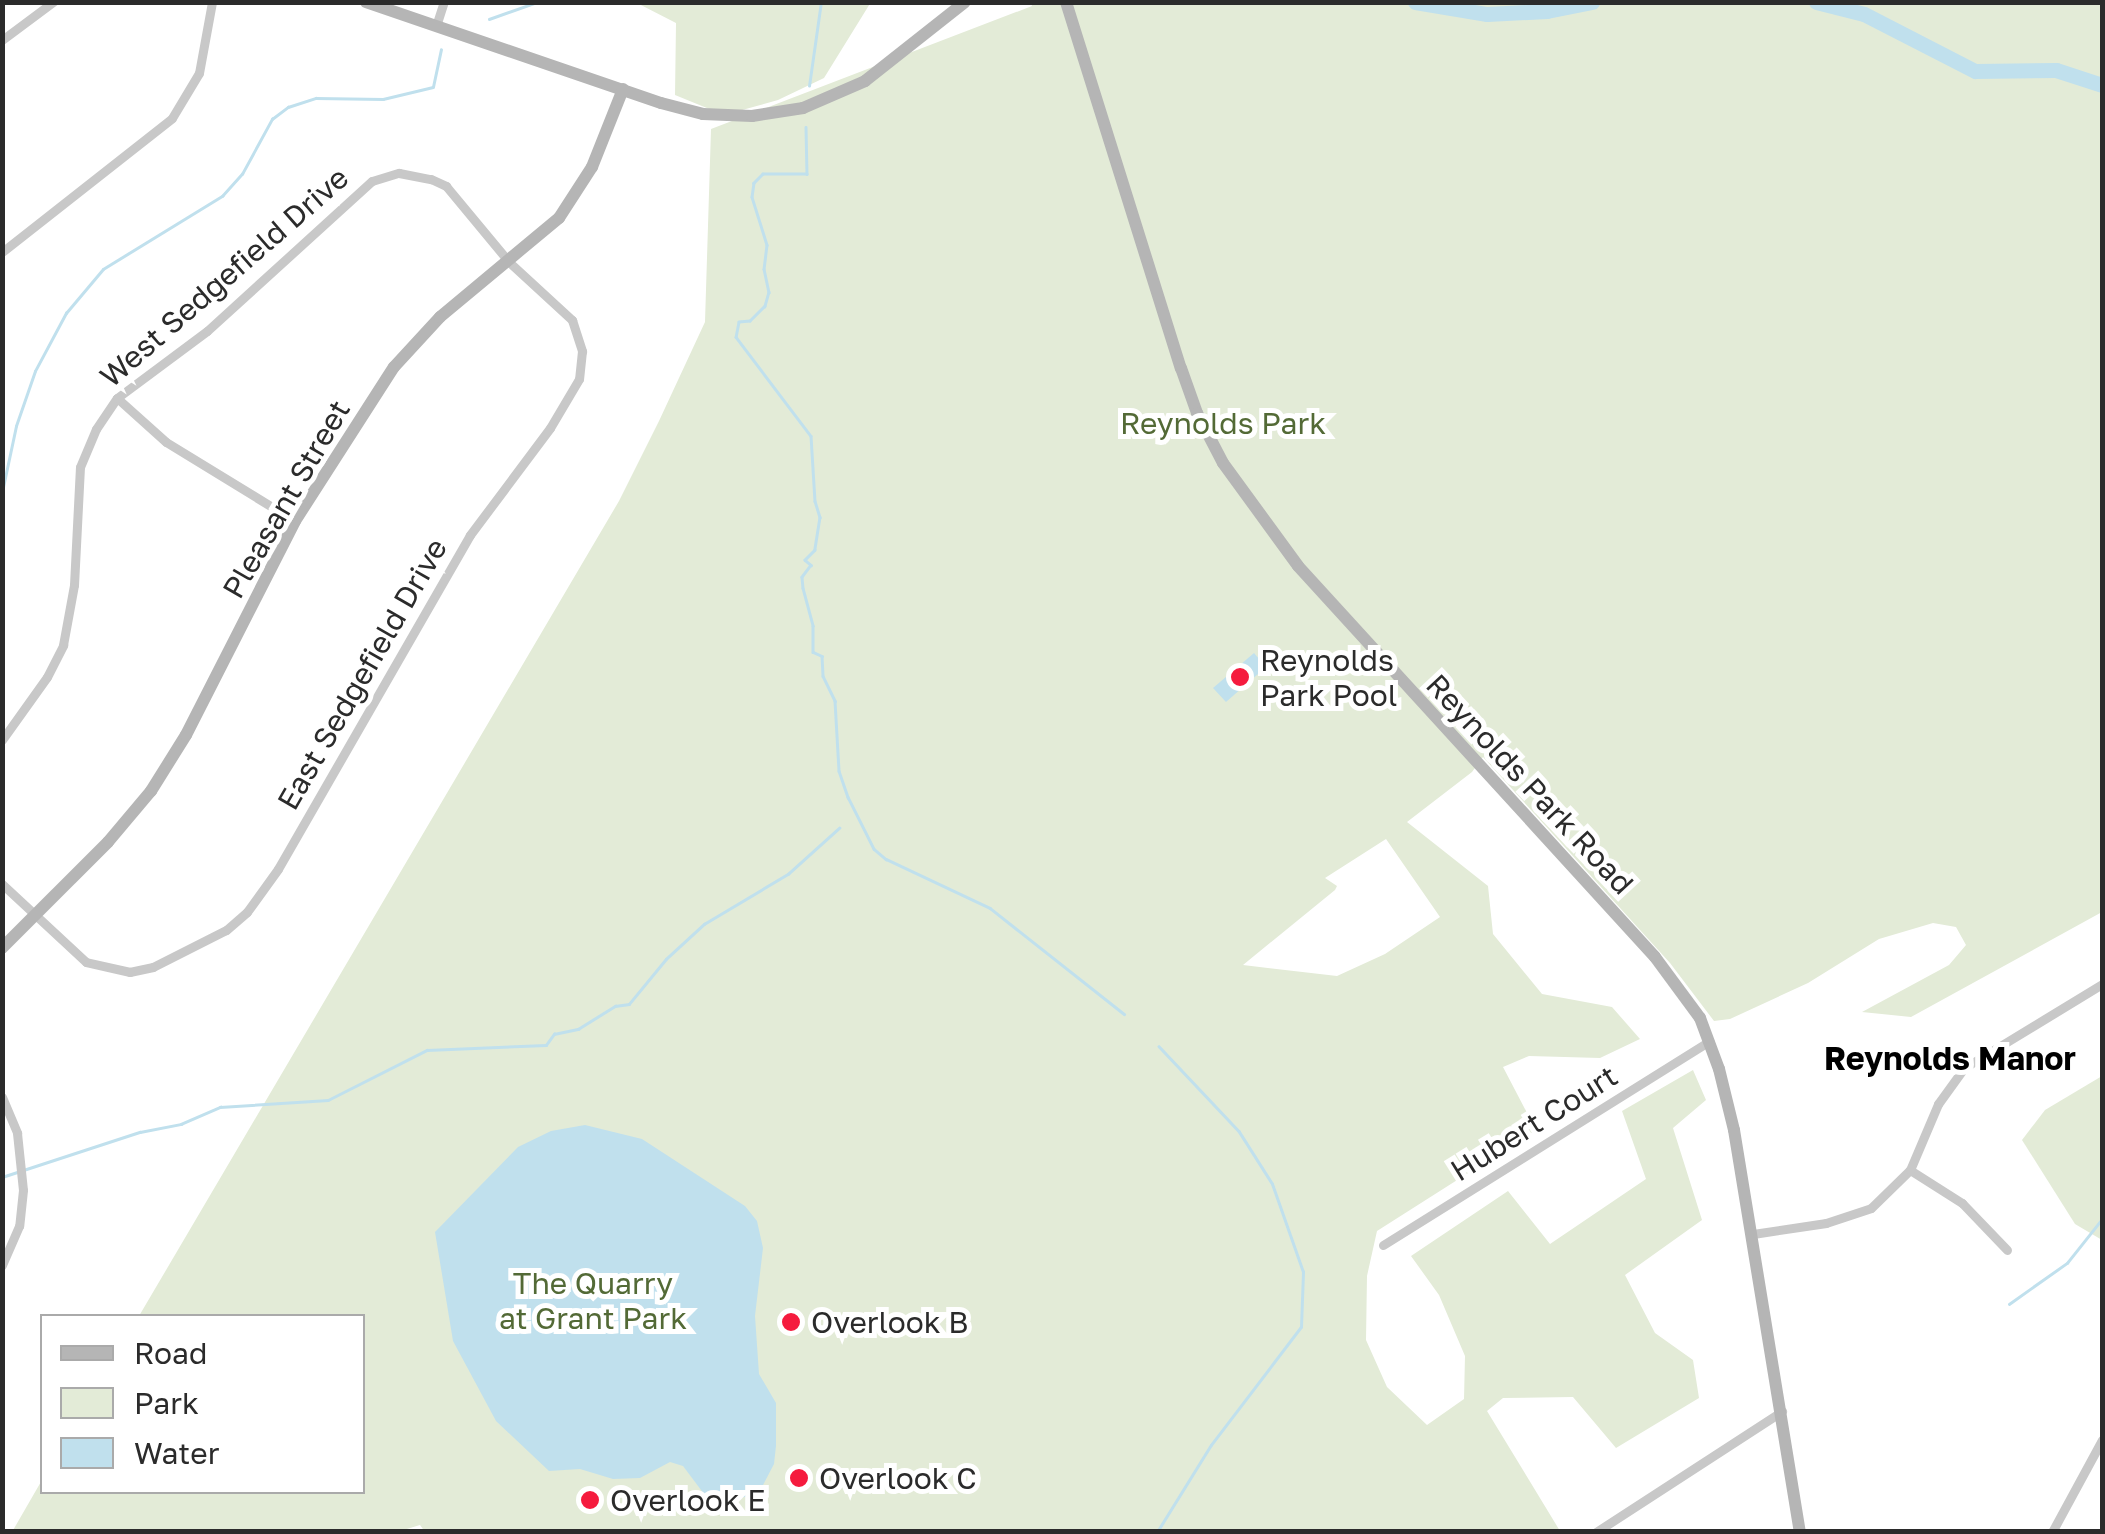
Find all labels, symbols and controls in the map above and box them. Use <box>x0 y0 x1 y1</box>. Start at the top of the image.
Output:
street label: West Sedgefield Drive <box>93 159 355 395</box>
street label: Pleasant Street <box>215 394 357 604</box>
park label: Reynolds Park <box>1120 405 1326 441</box>
street label: East Sedgefield Drive <box>270 532 454 816</box>
place label: Reynolds Park Pool <box>1260 642 1397 712</box>
marker: Reynolds Park Pool <box>1229 666 1251 688</box>
street label: Reynolds Park Road <box>1419 667 1641 901</box>
district label: Reynolds Manor <box>1824 1039 2076 1077</box>
street label: Hubert Court <box>1444 1058 1624 1188</box>
park label: The Quarry at Grant Park <box>499 1265 687 1336</box>
place label: Overlook B <box>811 1304 968 1340</box>
marker: Overlook B <box>780 1311 802 1333</box>
legend <box>40 1314 365 1494</box>
text: Road <box>134 1335 208 1371</box>
text: Park <box>134 1385 199 1421</box>
text: Water <box>134 1435 219 1471</box>
place label: Overlook C <box>819 1460 977 1496</box>
marker: Overlook C <box>788 1467 810 1489</box>
place label: Overlook E <box>610 1482 766 1518</box>
marker: Overlook E <box>579 1489 601 1511</box>

